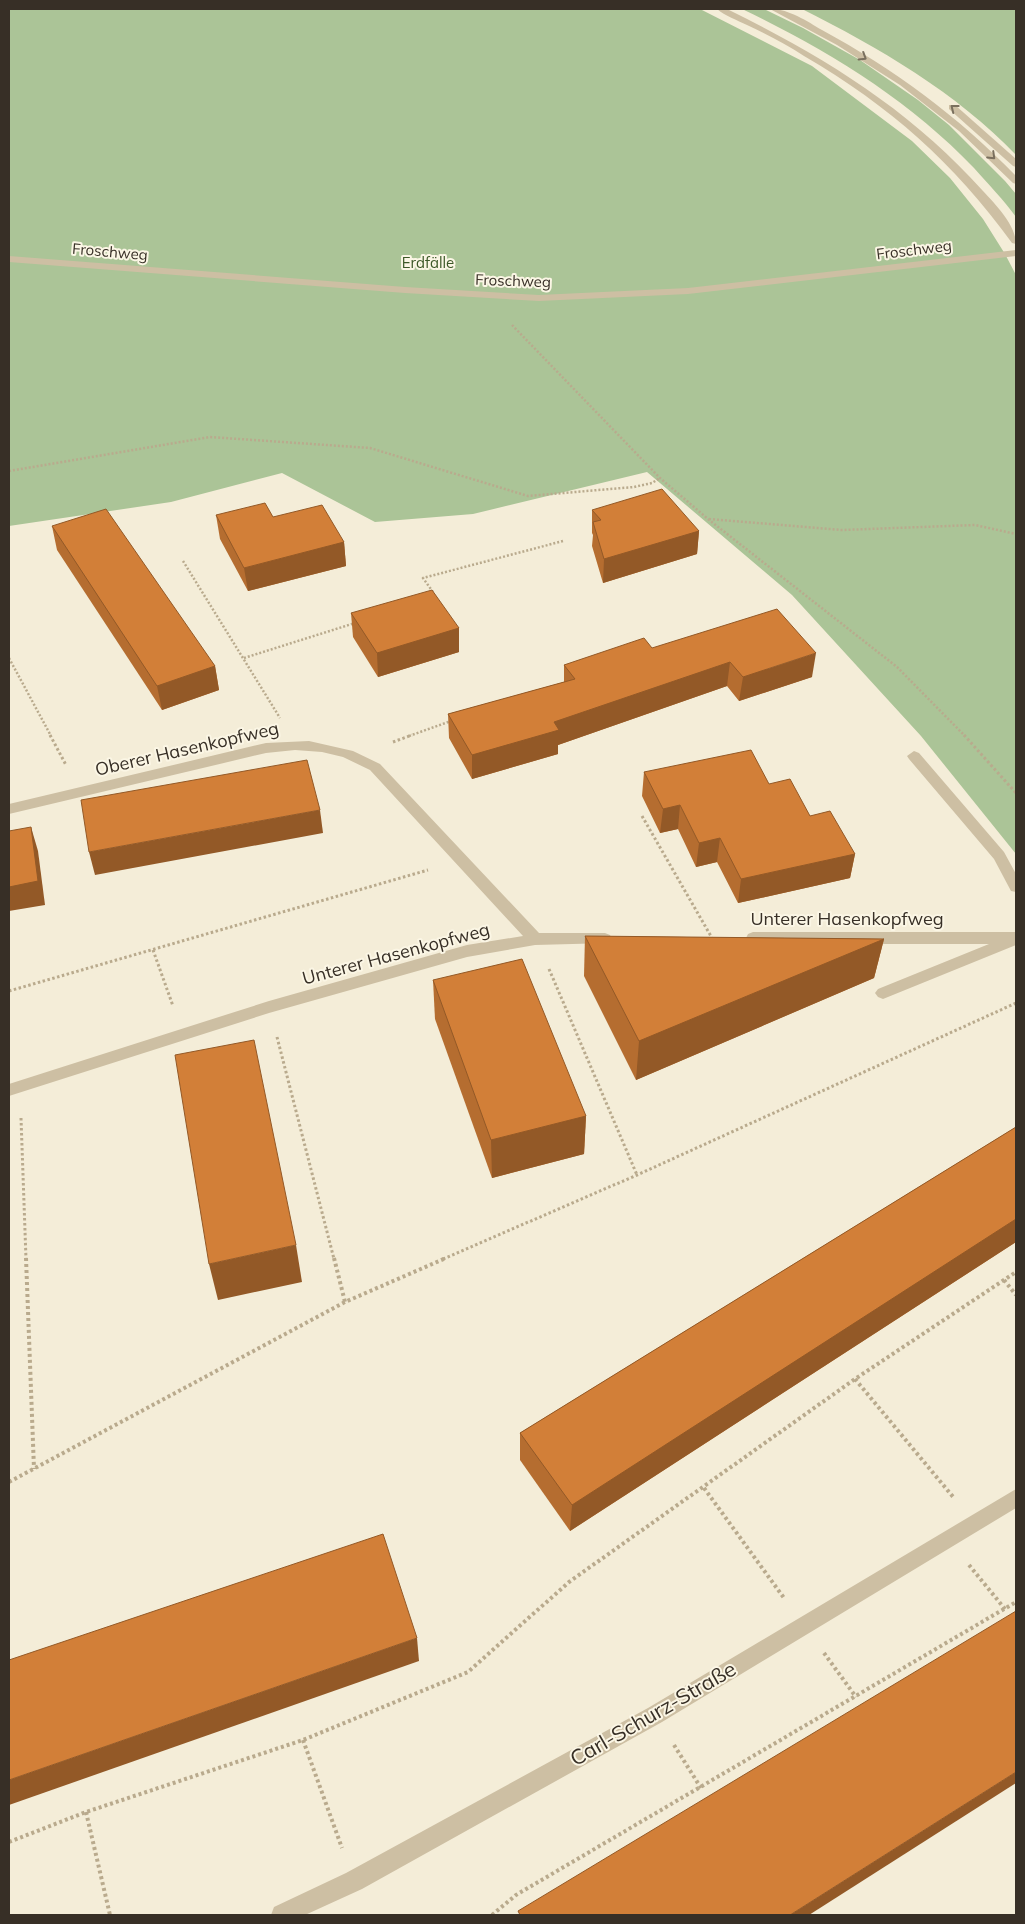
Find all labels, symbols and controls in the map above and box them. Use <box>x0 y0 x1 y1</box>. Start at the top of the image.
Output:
one-way arrow <box>858 51 867 60</box>
one-way arrow <box>950 105 960 114</box>
one-way arrow <box>986 150 995 159</box>
street label: Froschweg <box>875 235 953 264</box>
street label: Froschweg <box>71 239 149 264</box>
park label: Erdfälle <box>402 253 454 272</box>
street label: Froschweg <box>475 270 551 291</box>
street label: Oberer Hasenkopfweg <box>93 716 281 781</box>
street label: Unterer Hasenkopfweg <box>750 907 944 930</box>
street label: Unterer Hasenkopfweg <box>300 917 492 990</box>
street label: Carl-Schurz-Straße <box>565 1655 740 1771</box>

